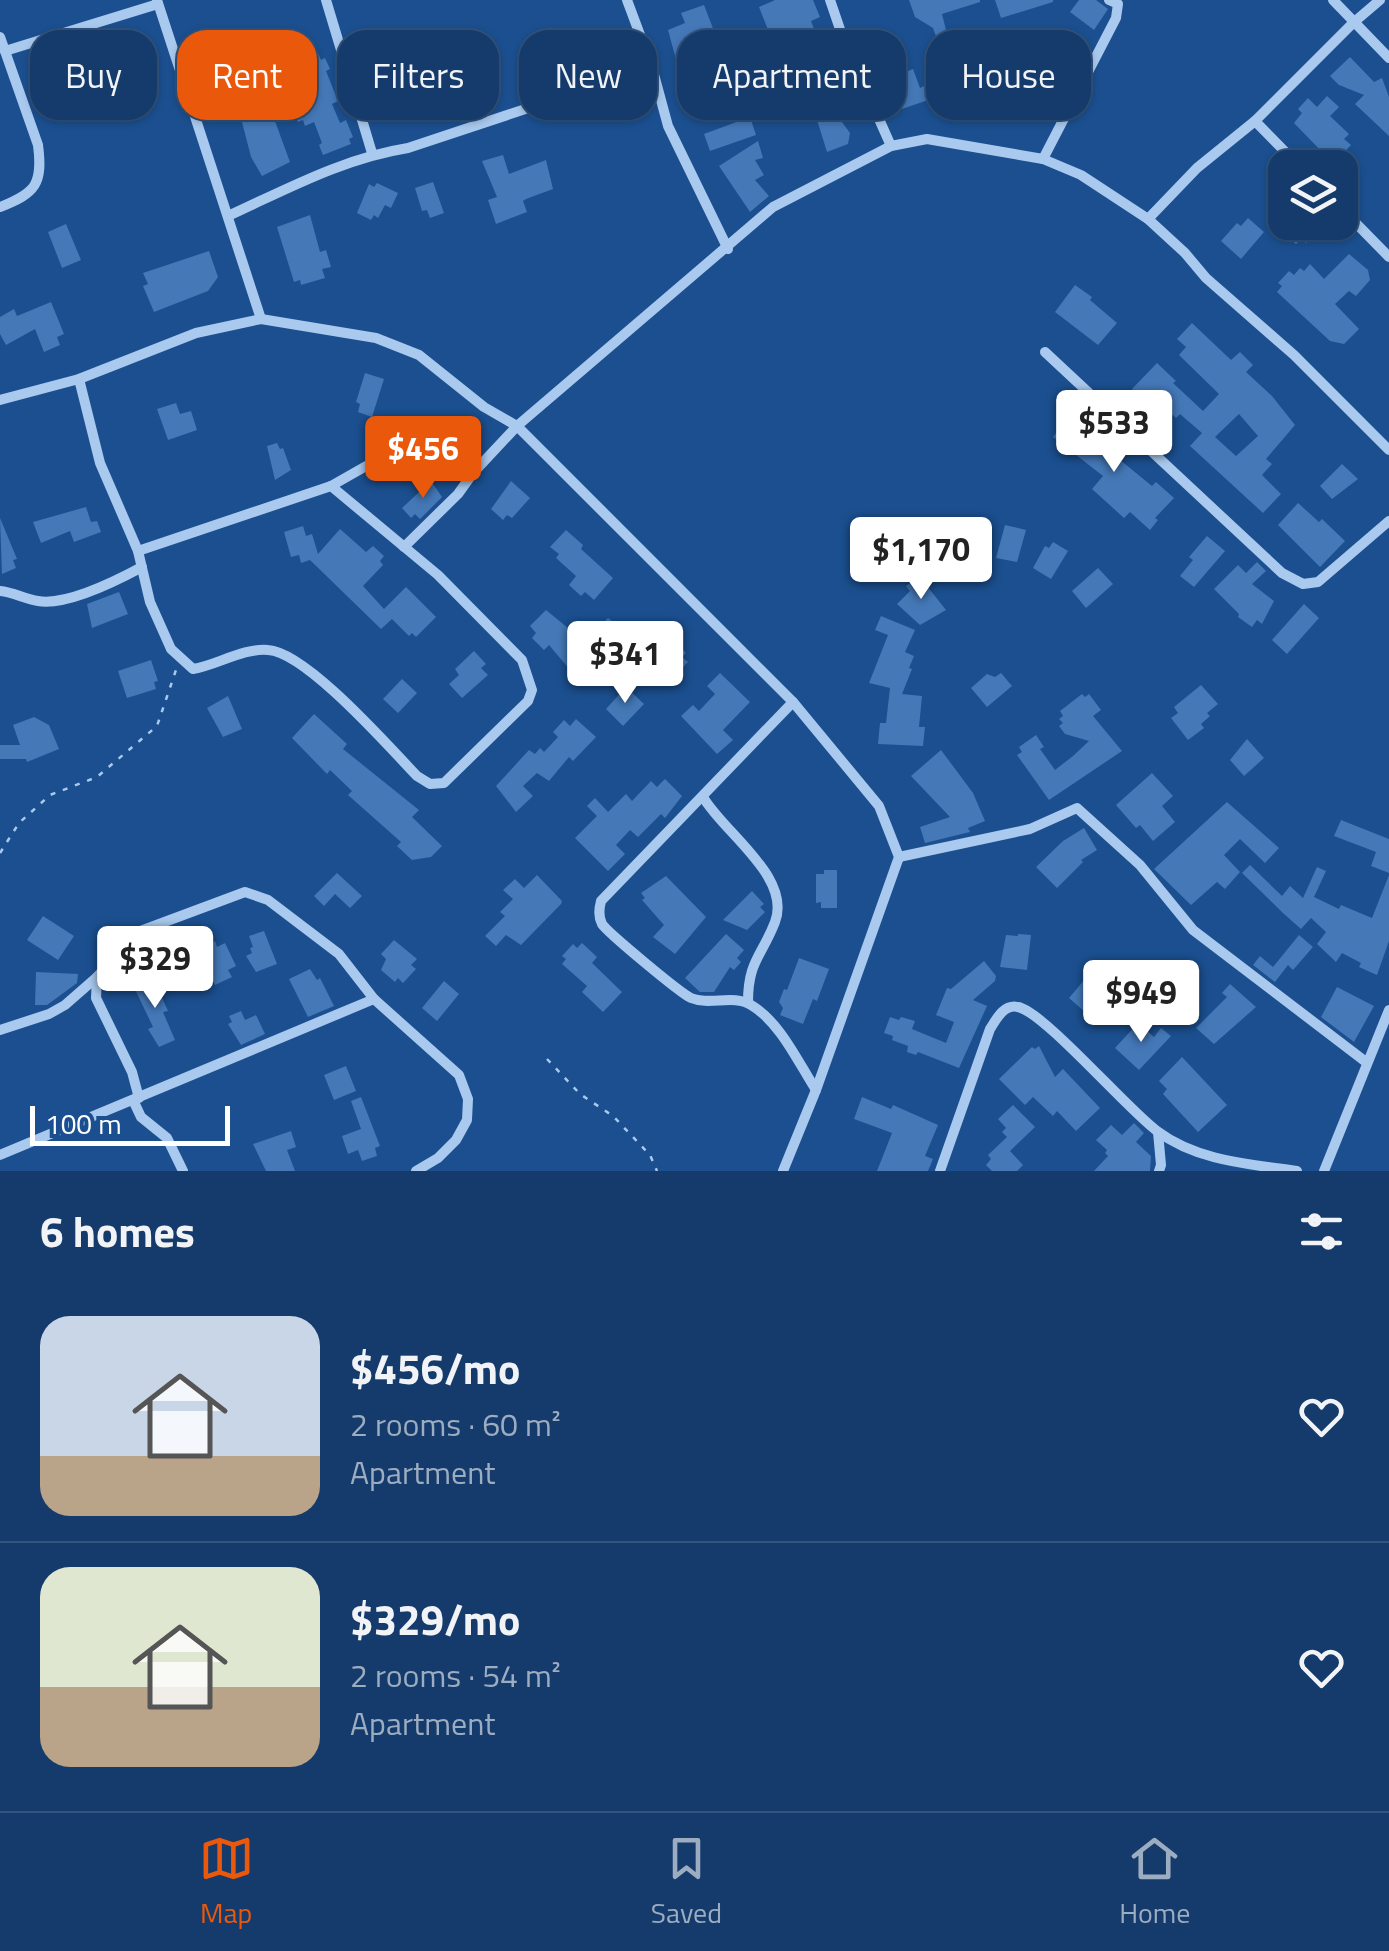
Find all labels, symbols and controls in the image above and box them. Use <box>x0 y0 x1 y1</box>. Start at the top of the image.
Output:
chip: Buy <box>30 30 157 120</box>
chip: Rent <box>177 30 317 120</box>
chip: Filters <box>337 30 499 120</box>
chip: New <box>519 30 657 120</box>
chip: Apartment <box>677 30 906 120</box>
chip: House <box>926 30 1091 120</box>
map controls <box>1268 150 1358 240</box>
button: layers <box>1268 150 1358 240</box>
pin: $533 <box>1055 390 1173 475</box>
text: $533 <box>1078 398 1150 446</box>
pin: $456 <box>364 416 482 501</box>
text: $456 <box>387 424 459 472</box>
pin: $1,170 <box>840 517 1002 602</box>
text: $1,170 <box>872 525 970 573</box>
pin: $341 <box>566 621 684 706</box>
text: $341 <box>589 629 661 677</box>
pin: $329 <box>96 926 214 1011</box>
text: $329 <box>119 934 191 982</box>
pin: $949 <box>1082 960 1200 1045</box>
text: $949 <box>1105 968 1177 1016</box>
scale bar <box>30 1101 230 1146</box>
text: 100 m <box>45 1102 122 1145</box>
text: 6 homes <box>40 1199 195 1263</box>
icon: filters <box>1294 1204 1349 1259</box>
text: $456/mo <box>350 1336 520 1400</box>
icon: home <box>120 1356 240 1476</box>
icon: heart <box>1294 1389 1349 1444</box>
text: 2 rooms · 60 m² <box>350 1400 561 1448</box>
text: Apartment <box>350 1448 496 1496</box>
text: $329/mo <box>350 1587 520 1651</box>
icon: home <box>120 1607 240 1727</box>
icon: heart <box>1294 1640 1349 1695</box>
text: 2 rooms · 54 m² <box>350 1651 561 1699</box>
text: Apartment <box>350 1699 496 1747</box>
tab: Map <box>199 1831 254 1934</box>
tab: Saved <box>651 1831 722 1934</box>
tab: Home <box>1119 1831 1190 1934</box>

